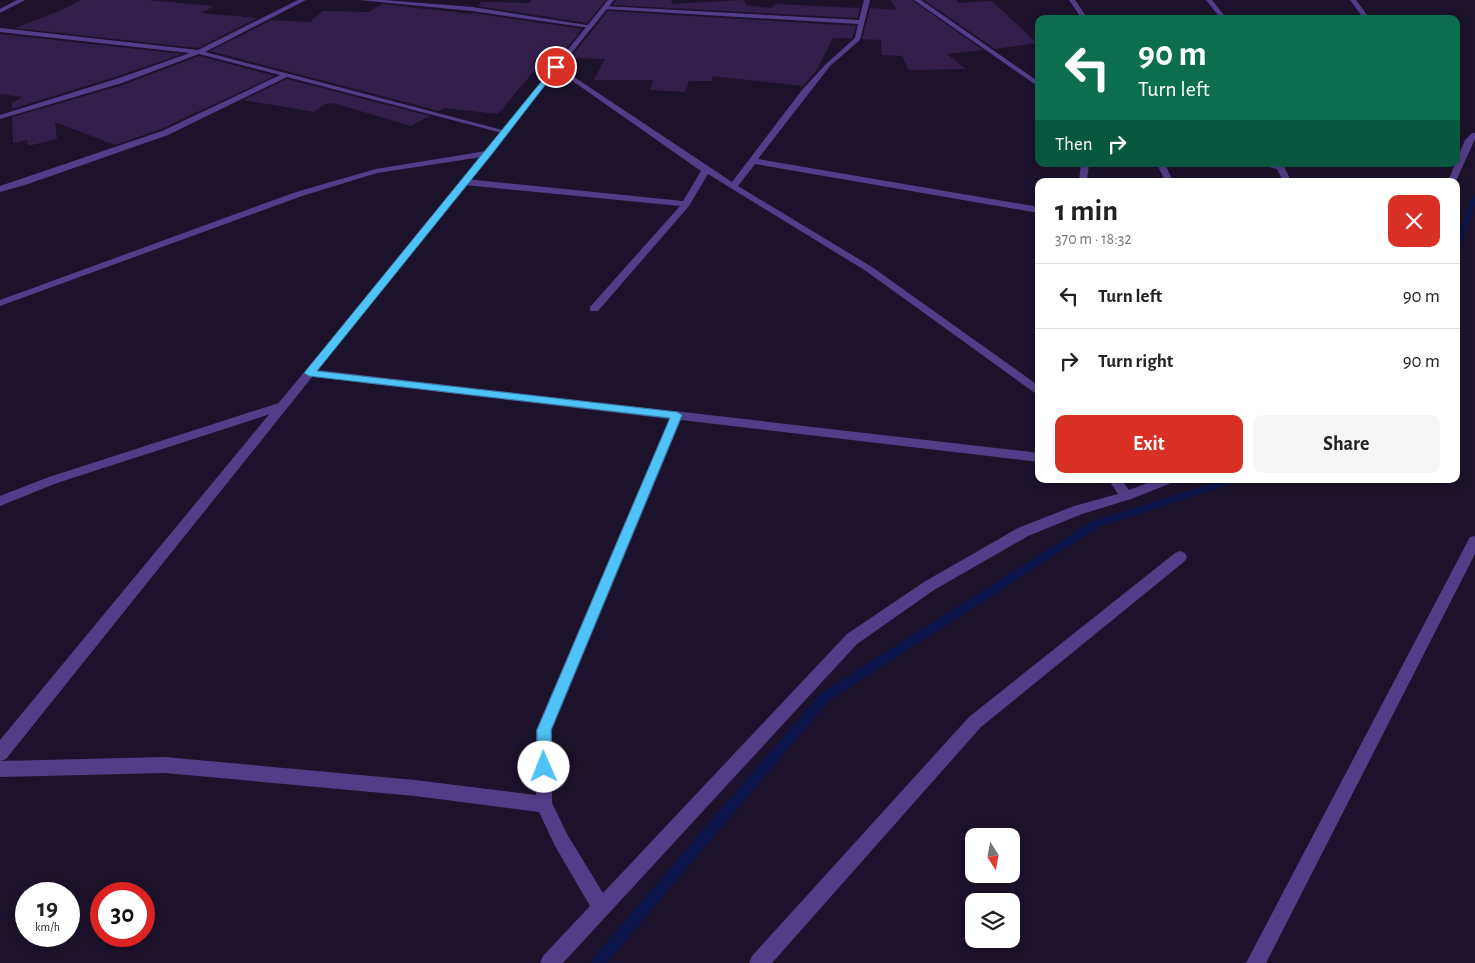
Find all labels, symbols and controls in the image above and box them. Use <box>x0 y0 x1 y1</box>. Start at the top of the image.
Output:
icon: left <box>1055 35 1120 100</box>
text: 90 m <box>1138 37 1207 72</box>
pin <box>535 46 577 88</box>
icon: arrive <box>542 53 570 81</box>
text: Turn left <box>1138 78 1210 100</box>
icon: right <box>1103 130 1131 158</box>
text: Then <box>1055 135 1093 154</box>
button: close <box>1388 195 1440 247</box>
text: 1 min <box>1055 196 1118 226</box>
text: 370 m · 18:32 <box>1055 231 1132 247</box>
icon: left <box>1055 282 1083 310</box>
text: Turn left <box>1098 287 1162 306</box>
text: 90 m <box>1403 287 1440 306</box>
icon: right <box>1055 347 1083 375</box>
text: Turn right <box>1098 352 1173 371</box>
text: 90 m <box>1403 352 1440 371</box>
button: Exit <box>1055 415 1243 473</box>
button: Share <box>1253 415 1440 473</box>
position arrow <box>517 740 569 792</box>
north arrow <box>965 828 1020 882</box>
map controls <box>965 828 1020 948</box>
speed limit sign: 30 <box>90 882 155 947</box>
button: layers <box>965 893 1020 948</box>
text: 19 <box>37 896 58 921</box>
text: km/h <box>35 921 60 933</box>

